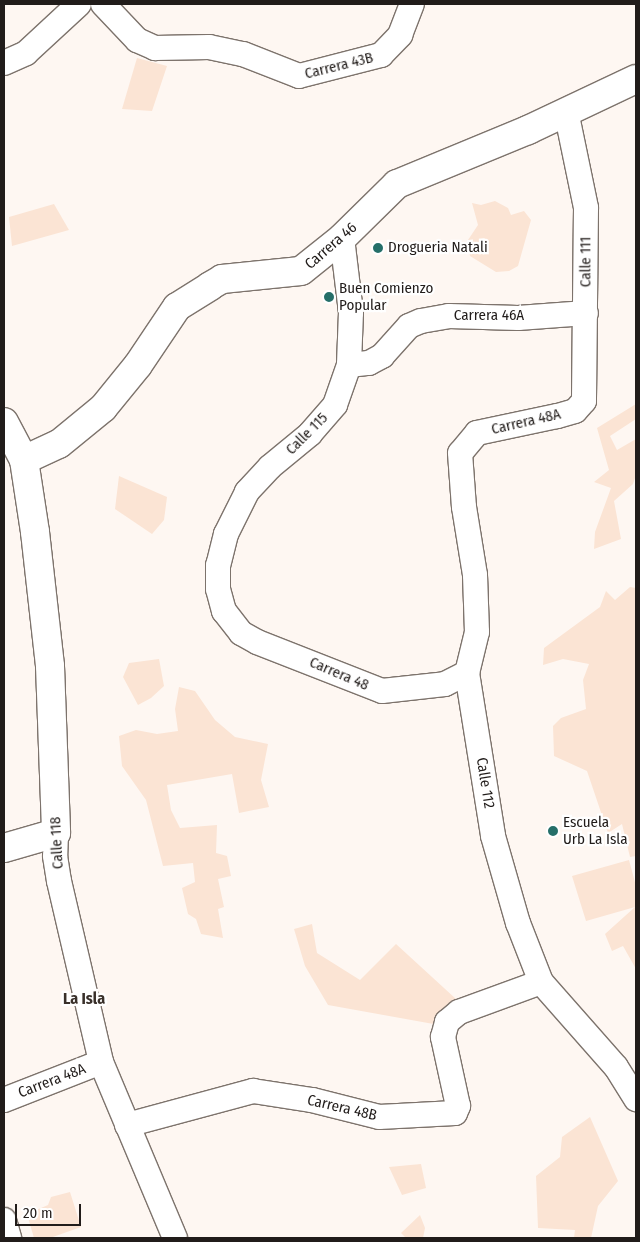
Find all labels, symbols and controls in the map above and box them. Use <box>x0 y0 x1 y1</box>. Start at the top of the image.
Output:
street label: Carrera 43B <box>303 49 375 83</box>
street label: Carrera 46 <box>301 219 361 273</box>
street label: Calle 111 <box>577 237 595 287</box>
place label: Drogueria Natali <box>388 239 488 257</box>
marker: Drogueria Natali <box>372 242 384 254</box>
place label: Buen Comienzo Popular <box>339 279 433 314</box>
marker: Buen Comienzo Popular <box>323 291 335 303</box>
street label: Carrera 46A <box>454 307 524 325</box>
street label: Carrera 48A <box>490 405 562 439</box>
street label: Calle 115 <box>282 409 332 459</box>
street label: Carrera 48 <box>307 653 371 695</box>
street label: Calle 112 <box>472 756 498 810</box>
place label: Escuela Urb La Isla <box>563 813 628 848</box>
street label: Calle 118 <box>47 816 67 870</box>
marker: Escuela Urb La Isla <box>547 825 559 837</box>
district label: La Isla <box>63 989 105 1009</box>
street label: Carrera 48A <box>16 1060 88 1102</box>
street label: Carrera 48B <box>305 1091 379 1125</box>
scale bar <box>18 1194 84 1226</box>
text: 20 m <box>23 1204 53 1222</box>

